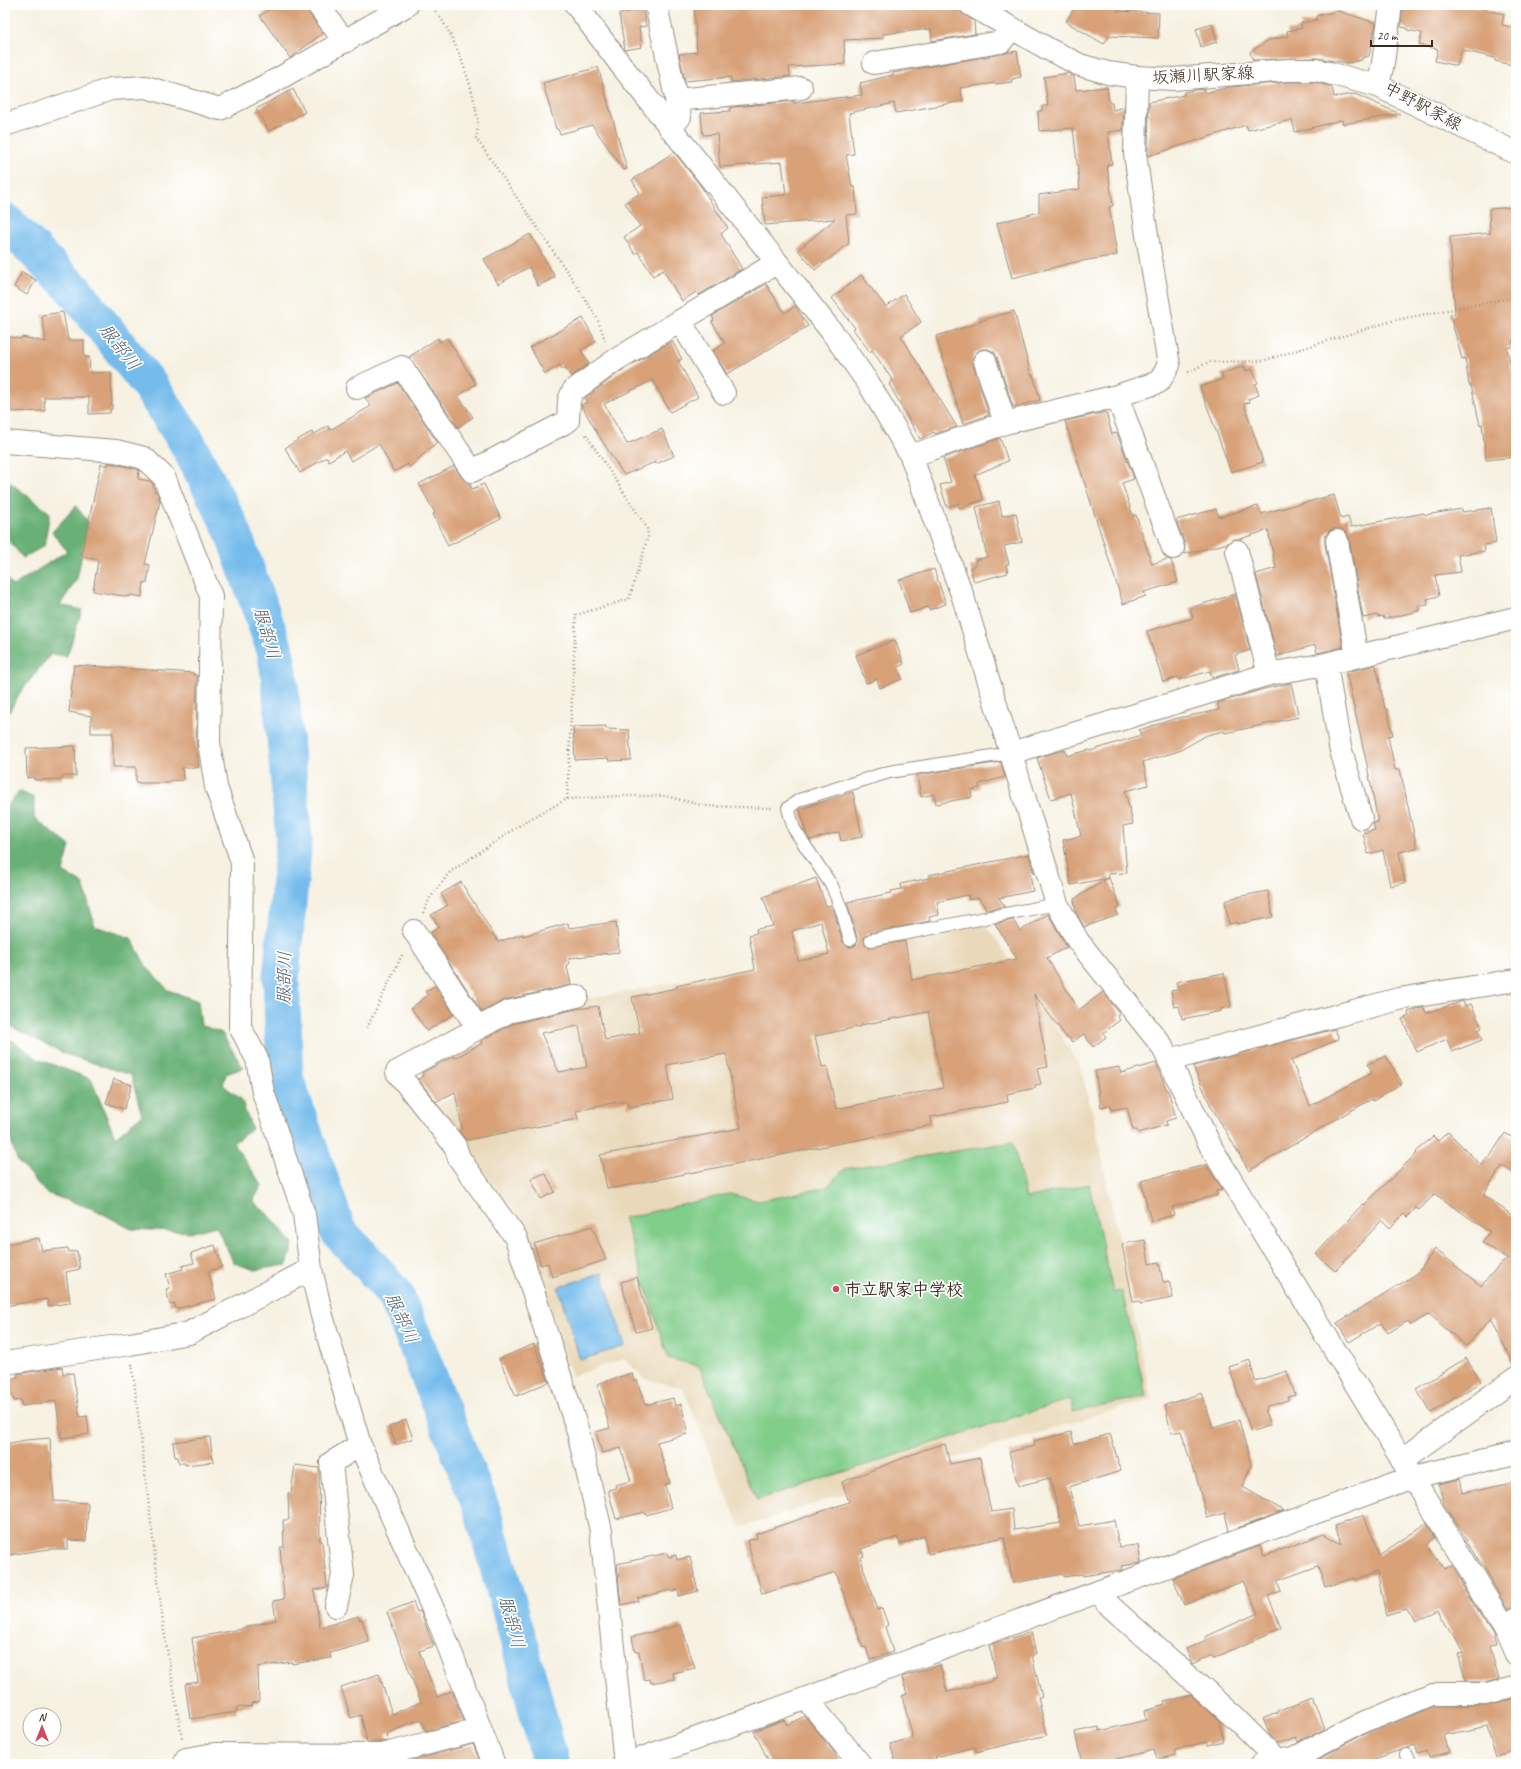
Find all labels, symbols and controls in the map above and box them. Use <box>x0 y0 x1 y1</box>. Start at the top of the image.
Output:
scale bar <box>1371 22 1432 48</box>
text: 20 m <box>1377 28 1399 44</box>
street label: 坂瀬川駅家線 <box>1152 62 1254 88</box>
street label: 中野駅家線 <box>1381 77 1465 135</box>
water label: 服部川 <box>95 319 145 375</box>
water label: 服部川 <box>249 604 285 662</box>
water label: 服部川 <box>273 951 295 1005</box>
place label: 市立駅家中学校 <box>844 1279 963 1300</box>
marker: 市立駅家中学校 <box>831 1284 841 1294</box>
water label: 服部川 <box>381 1289 423 1347</box>
water label: 服部川 <box>494 1593 530 1651</box>
north arrow <box>22 1707 62 1747</box>
text: N <box>39 1710 48 1724</box>

